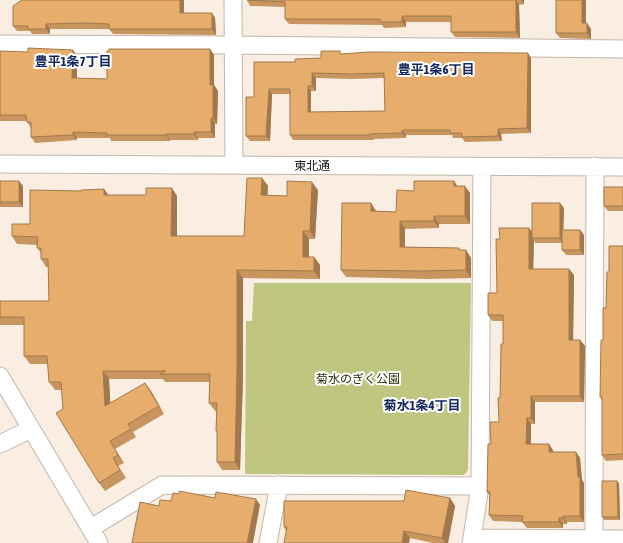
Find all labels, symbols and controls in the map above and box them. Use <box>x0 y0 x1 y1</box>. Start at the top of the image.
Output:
district label: 豊平1条7丁目 <box>34 54 112 69</box>
district label: 豊平1条6丁目 <box>397 62 475 77</box>
street label: 東北通 <box>294 159 330 173</box>
park label: 菊水のぎく公園 <box>316 372 400 386</box>
district label: 菊水1条4丁目 <box>383 398 461 413</box>

